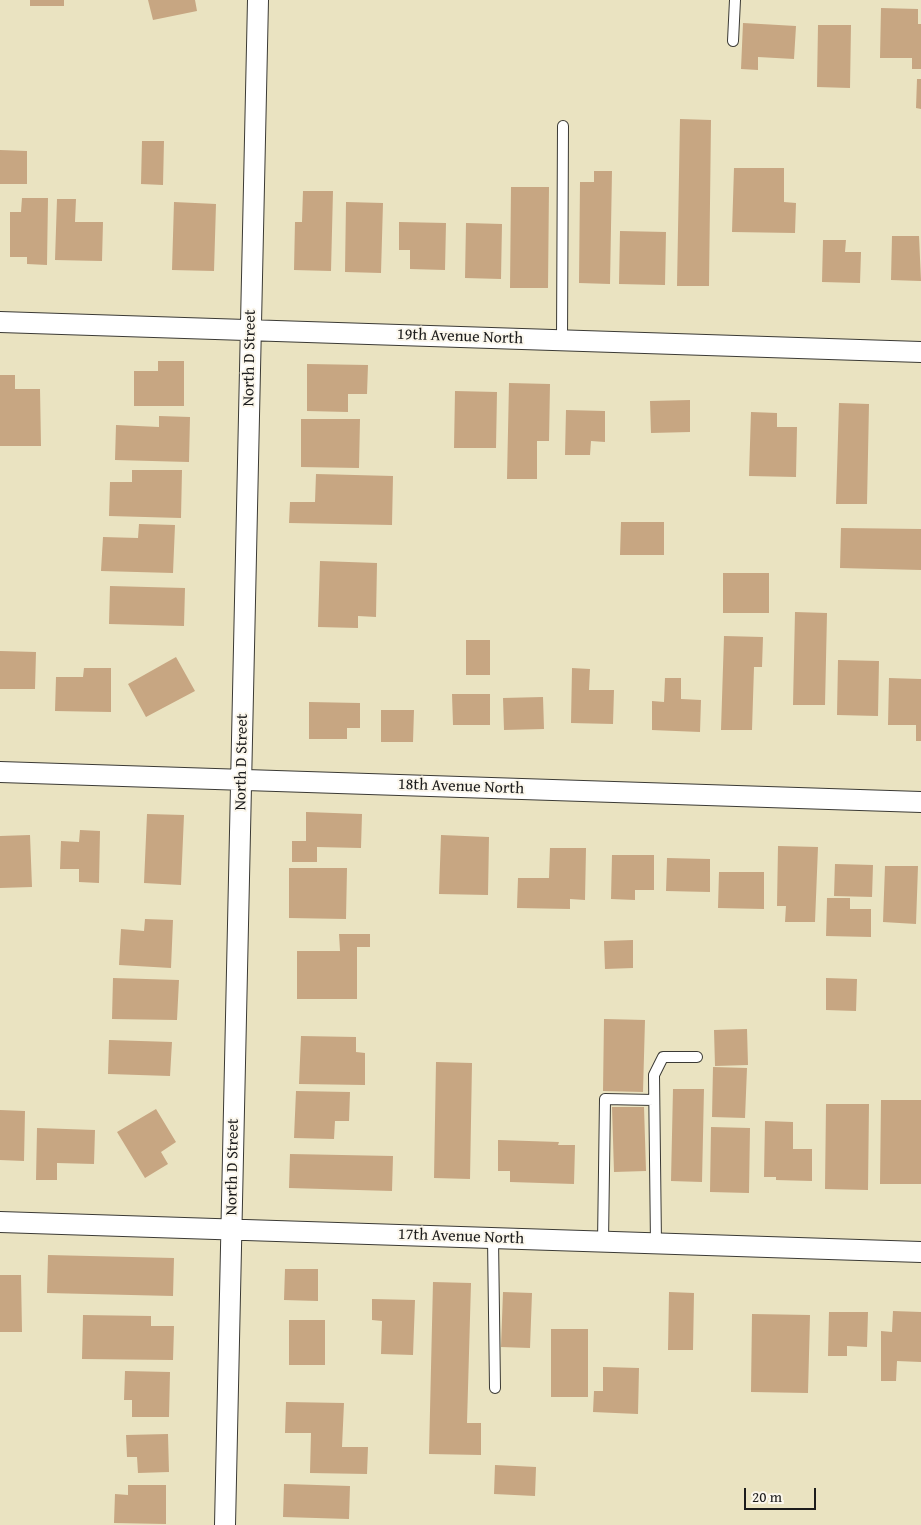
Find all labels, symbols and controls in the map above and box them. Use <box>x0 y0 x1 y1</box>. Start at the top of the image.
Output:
street label: North D Street <box>240 309 260 407</box>
street label: 19th Avenue North <box>397 325 523 349</box>
street label: North D Street <box>232 713 252 811</box>
street label: 18th Avenue North <box>398 775 524 799</box>
street label: North D Street <box>223 1118 243 1216</box>
street label: 17th Avenue North <box>398 1225 524 1249</box>
scale bar <box>746 1478 818 1510</box>
text: 20 m <box>752 1486 782 1507</box>

